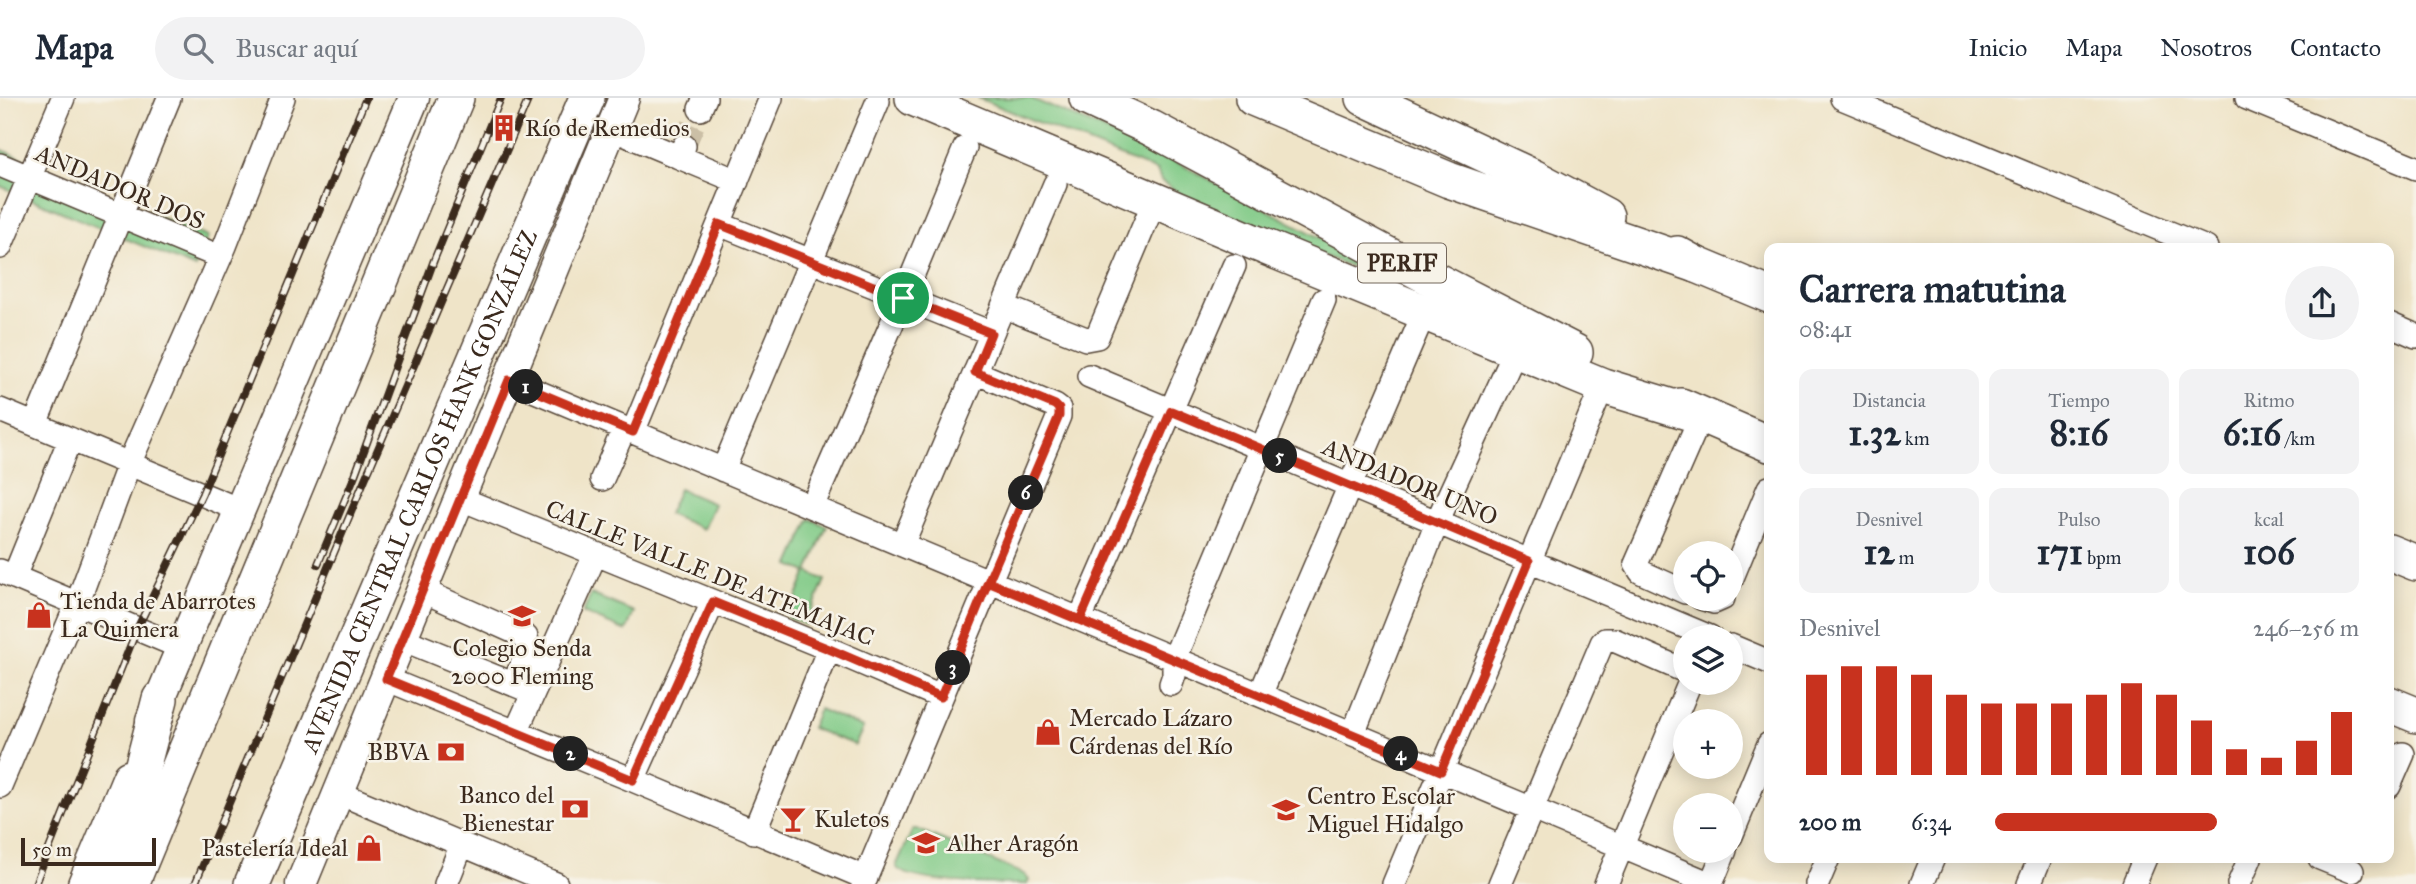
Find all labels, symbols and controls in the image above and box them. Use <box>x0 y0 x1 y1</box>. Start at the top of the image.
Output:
search box <box>155 17 645 80</box>
text: Mapa <box>35 28 113 68</box>
icon: search <box>179 29 217 67</box>
text: Buscar aquí <box>235 32 358 64</box>
text: Inicio <box>1969 33 2027 63</box>
text: Mapa <box>2065 33 2122 63</box>
text: Nosotros <box>2160 33 2252 63</box>
text: Contacto <box>2290 33 2381 63</box>
building icon: Río de Remedios <box>489 113 519 143</box>
place label: Río de Remedios <box>525 113 689 143</box>
street label: ANDADOR DOS <box>30 137 209 236</box>
street label: AVENIDA CENTRAL CARLOS HANK GONZÁLEZ <box>294 225 544 758</box>
road number: PERIF <box>1358 244 1446 282</box>
text: Carrera matutina <box>1799 266 2066 312</box>
button: share <box>2285 266 2359 340</box>
pin <box>873 268 933 328</box>
icon: arrive <box>884 279 922 317</box>
text: 08:41 <box>1799 315 1852 343</box>
pin: 1 <box>508 370 544 404</box>
text: 1 <box>522 375 529 398</box>
text: Distancia <box>1852 389 1926 412</box>
text: Tiempo <box>2048 389 2110 412</box>
text: Ritmo <box>2244 389 2294 412</box>
text: 1.32 <box>1848 412 1901 455</box>
text: 8:16 <box>2049 412 2109 455</box>
text: 6:16 <box>2223 412 2281 455</box>
text: km <box>1901 427 1930 450</box>
text: /km <box>2281 427 2315 450</box>
street label: ANDADOR UNO <box>1317 431 1502 532</box>
pin: 5 <box>1262 438 1298 474</box>
text: 5 <box>1275 444 1284 467</box>
pin: 6 <box>1009 476 1044 510</box>
text: 6 <box>1021 481 1030 504</box>
street label: CALLE VALLE DE ATEMAJAC <box>541 493 879 653</box>
text: Desnivel <box>1855 508 1923 531</box>
text: Pulso <box>2058 508 2100 531</box>
text: kcal <box>2254 508 2284 531</box>
text: 12 <box>1863 531 1895 574</box>
text: 171 <box>2036 531 2083 574</box>
text: 106 <box>2243 531 2295 574</box>
map controls <box>1673 541 1743 863</box>
button: locate <box>1673 541 1743 611</box>
text: m <box>1895 546 1915 569</box>
text: bpm <box>2083 546 2122 569</box>
place label: Tienda de Abarrotes La Quimera <box>60 586 256 644</box>
shop icon: Tienda de Abarrotes La Quimera <box>24 600 54 630</box>
school or university icon: Colegio Senda 2000 Fleming <box>507 601 537 631</box>
text: Desnivel <box>1799 614 1880 642</box>
text: 246–256 m <box>2253 614 2359 642</box>
button: layers <box>1673 625 1743 695</box>
place label: Colegio Senda 2000 Fleming <box>451 633 594 691</box>
pin: 3 <box>936 650 970 686</box>
text: 3 <box>949 656 956 679</box>
place label: Mercado Lázaro Cárdenas del Río <box>1069 703 1233 761</box>
button: + <box>1673 709 1743 779</box>
shop icon: Mercado Lázaro Cárdenas del Río <box>1033 717 1063 747</box>
pin: 2 <box>554 736 588 772</box>
pin: 4 <box>1384 736 1418 772</box>
place label: BBVA <box>368 737 430 767</box>
bank icon: BBVA <box>436 737 466 767</box>
text: 2 <box>566 742 575 765</box>
text: 4 <box>1395 742 1406 765</box>
place label: Banco del Bienestar <box>459 780 554 838</box>
place label: Centro Escolar Miguel Hidalgo <box>1307 781 1464 839</box>
button: − <box>1673 793 1743 863</box>
bank icon: Banco del Bienestar <box>560 794 590 824</box>
school or university icon: Centro Escolar Miguel Hidalgo <box>1271 795 1301 825</box>
bar icon: Kuletos <box>778 804 808 834</box>
place label: Kuletos <box>814 804 889 834</box>
text: 200 m <box>1799 808 1861 836</box>
text: 6:34 <box>1911 808 1951 836</box>
school or university icon: Alher Aragón <box>911 828 941 858</box>
place label: Alher Aragón <box>946 828 1079 858</box>
place label: Pastelería Ideal <box>202 833 349 863</box>
shop icon: Pastelería Ideal <box>354 833 384 863</box>
scale bar <box>21 835 156 867</box>
text: 50 m <box>32 838 72 861</box>

